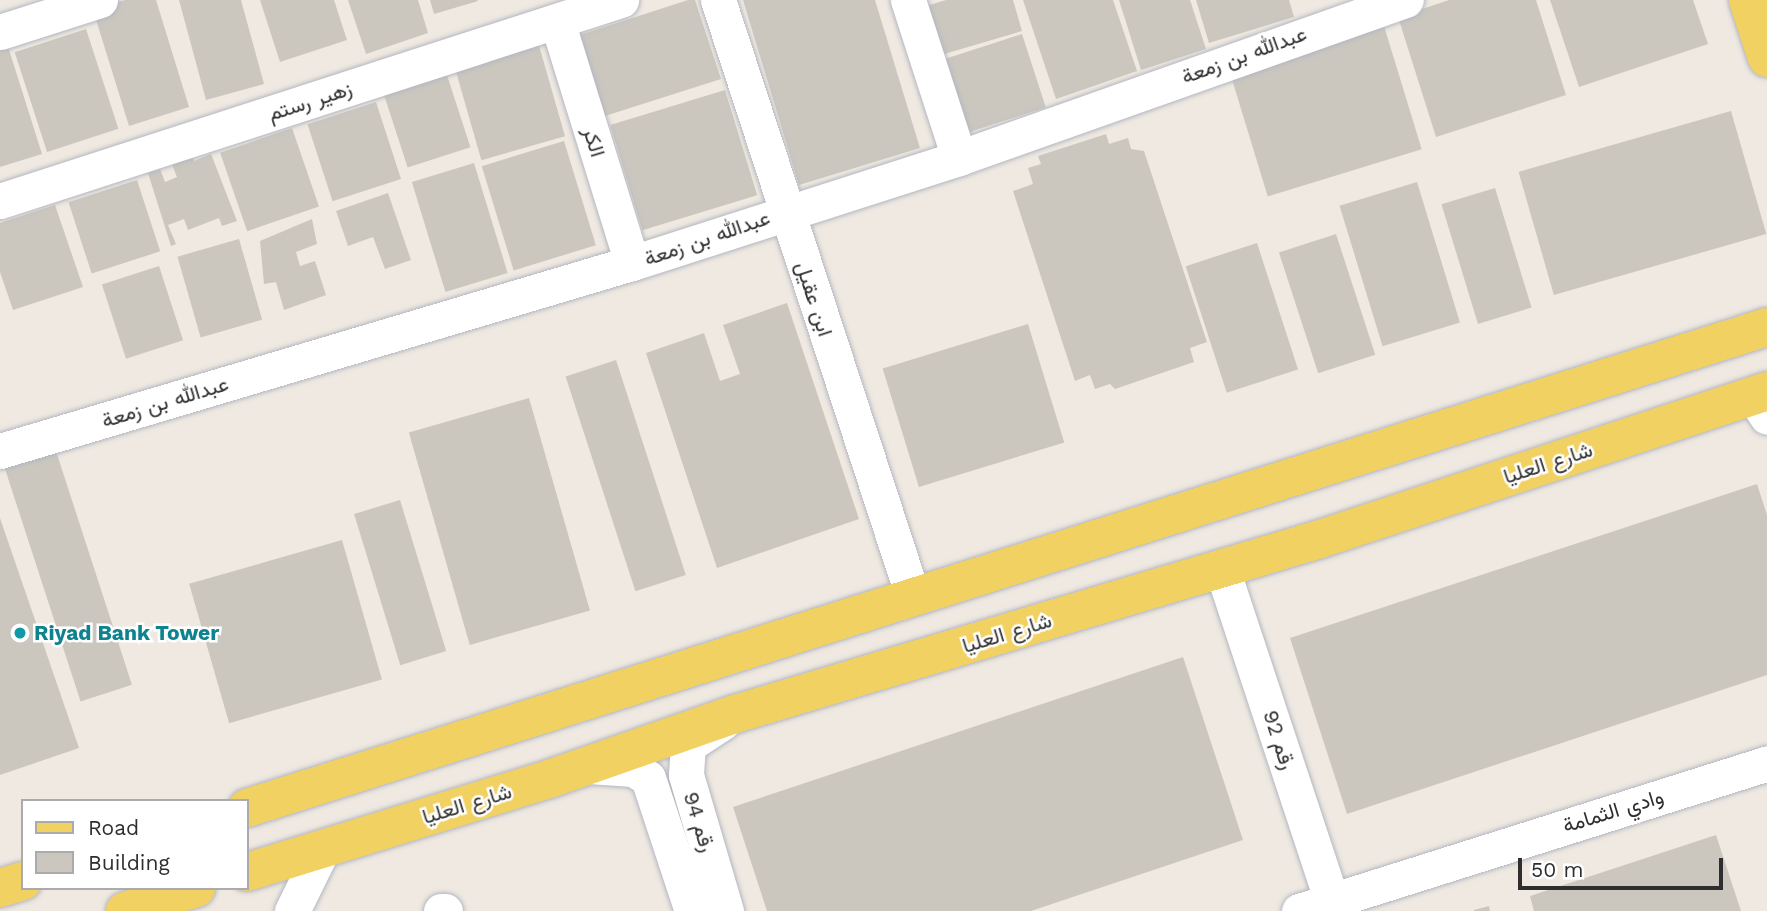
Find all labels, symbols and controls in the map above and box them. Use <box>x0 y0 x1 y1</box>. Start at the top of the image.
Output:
street label: عبدالله بن زمعة <box>1178 21 1310 89</box>
street label: زهير رستم <box>265 76 355 126</box>
street label: الكر <box>578 124 610 160</box>
street label: عبدالله بن زمعة <box>641 205 773 271</box>
street label: ابن عقيل <box>790 258 838 340</box>
street label: عبدالله بن زمعة <box>99 371 231 433</box>
street label: شارع العليا <box>1500 437 1596 489</box>
street label: شارع العليا <box>959 607 1055 659</box>
place label: Riyad Bank Tower <box>34 620 220 646</box>
marker: Riyad Bank Tower <box>12 625 28 641</box>
street label: رقم 92 <box>1258 707 1300 773</box>
street label: شارع العليا <box>419 778 515 830</box>
street label: وادي الثمامة <box>1559 784 1667 838</box>
street label: رقم 94 <box>678 789 720 855</box>
legend <box>21 799 248 890</box>
text: Road <box>88 815 139 840</box>
scale bar <box>1522 844 1727 888</box>
text: Building <box>88 850 170 875</box>
text: 50 m <box>1531 857 1583 882</box>

